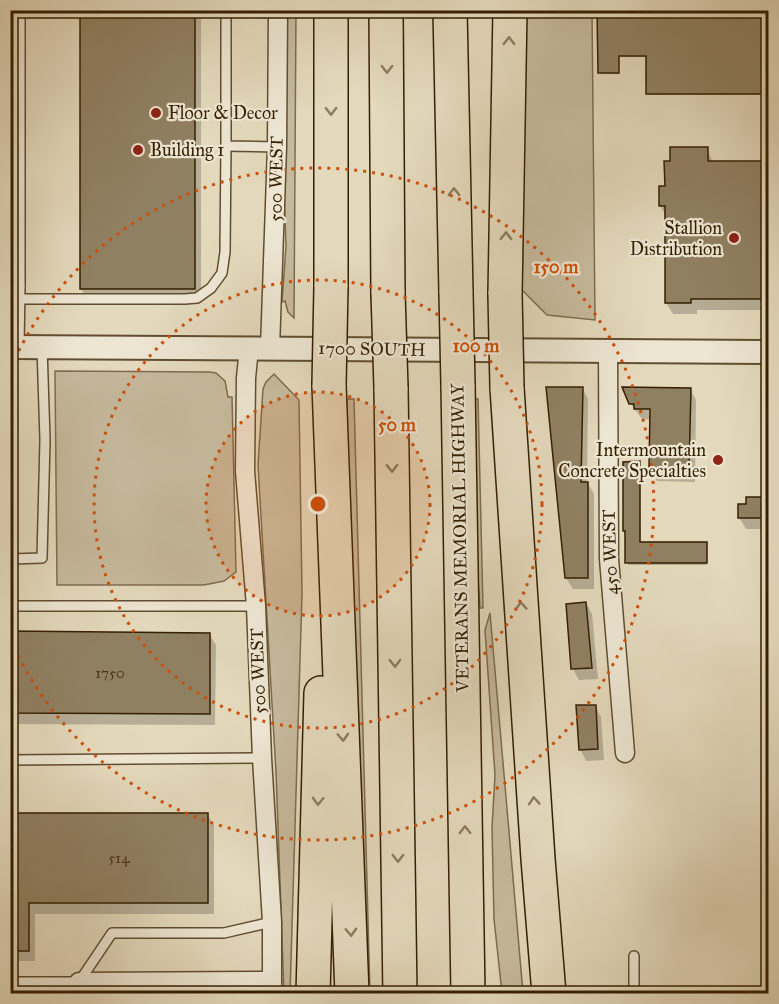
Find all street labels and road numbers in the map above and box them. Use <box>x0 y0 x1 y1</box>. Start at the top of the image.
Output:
street label: 500 WEST <box>264 136 288 222</box>
street label: 1700 SOUTH <box>318 337 426 361</box>
street label: VETERANS MEMORIAL HIGHWAY <box>446 383 474 694</box>
street label: 450 WEST <box>598 509 622 595</box>
street label: 500 WEST <box>246 628 270 714</box>

